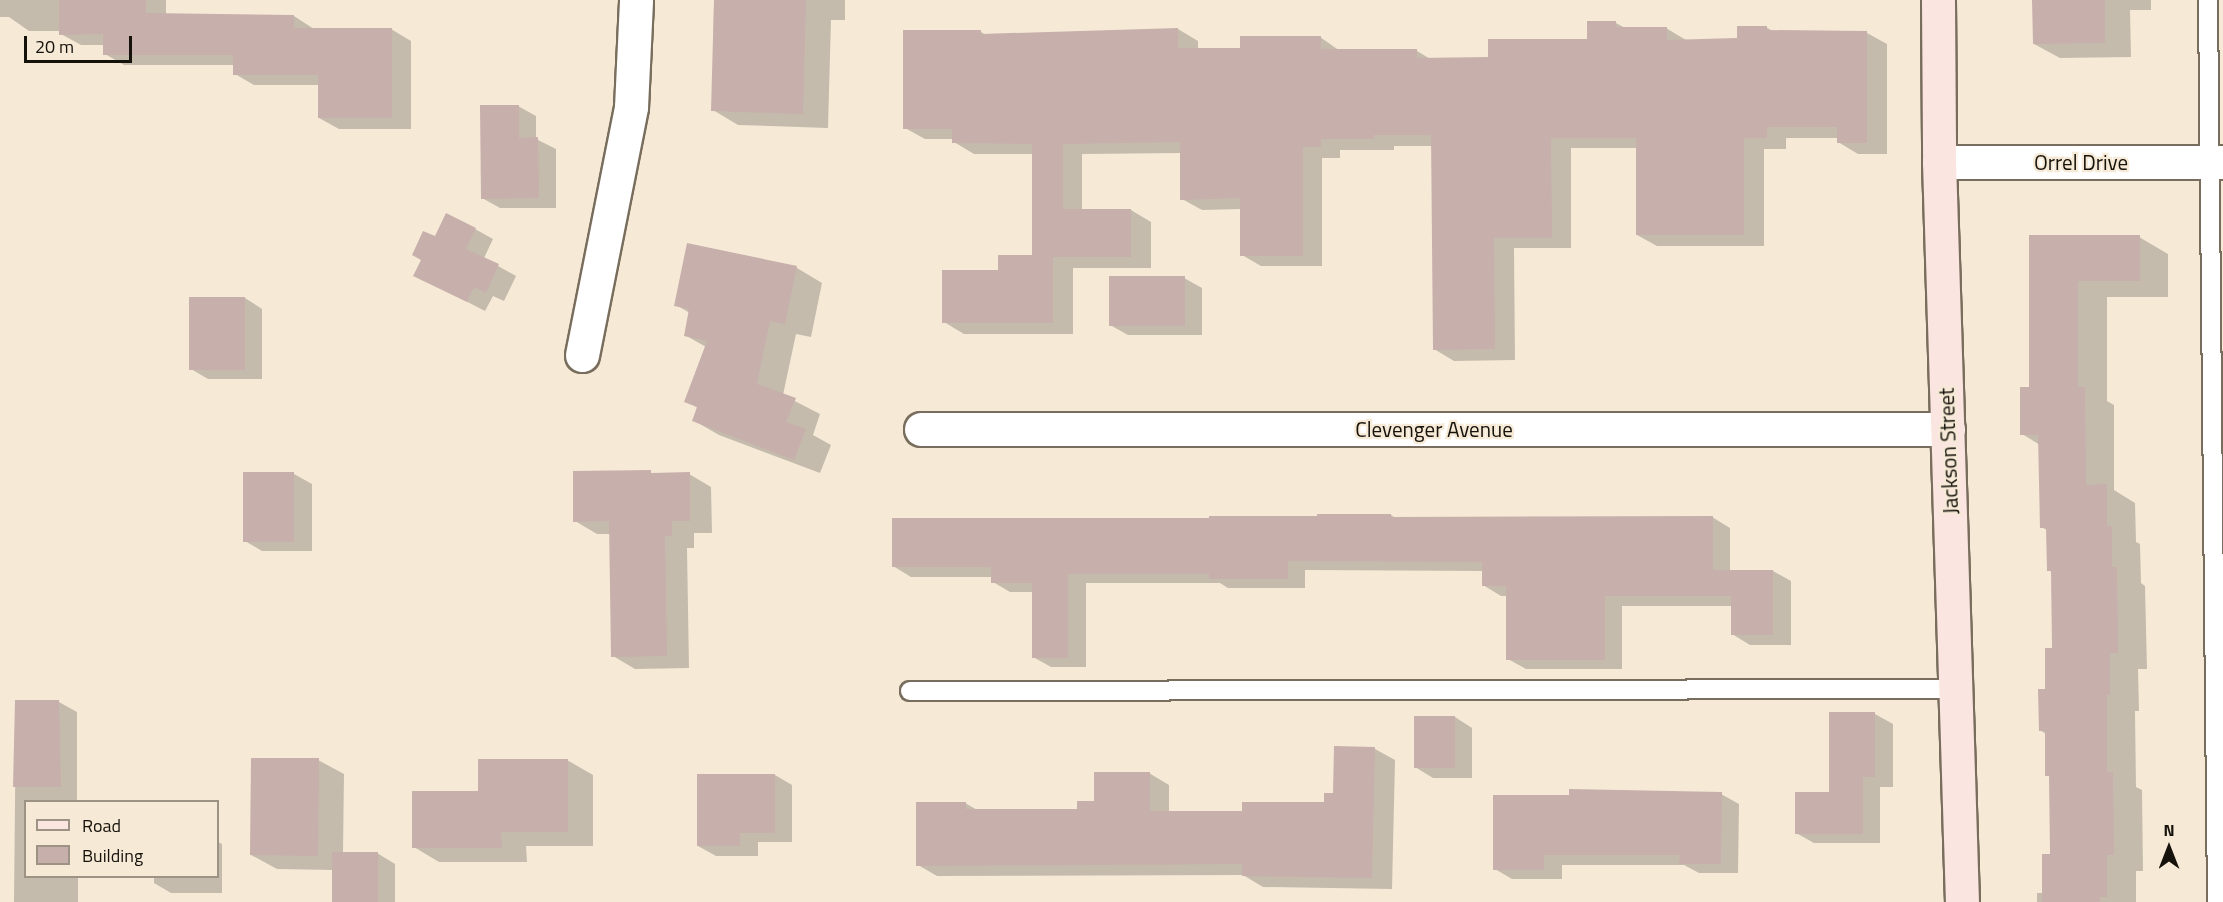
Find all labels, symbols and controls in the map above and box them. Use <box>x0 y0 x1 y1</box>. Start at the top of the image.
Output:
scale bar <box>27 24 135 62</box>
text: 20 m <box>35 33 74 60</box>
street label: Orrel Drive <box>2034 149 2128 175</box>
street label: Jackson Street <box>1933 387 1963 515</box>
street label: Clevenger Avenue <box>1355 416 1513 442</box>
legend <box>24 800 219 878</box>
text: Road <box>82 812 121 839</box>
north arrow <box>2139 818 2199 878</box>
text: N <box>2163 818 2175 842</box>
text: Building <box>82 842 143 869</box>

